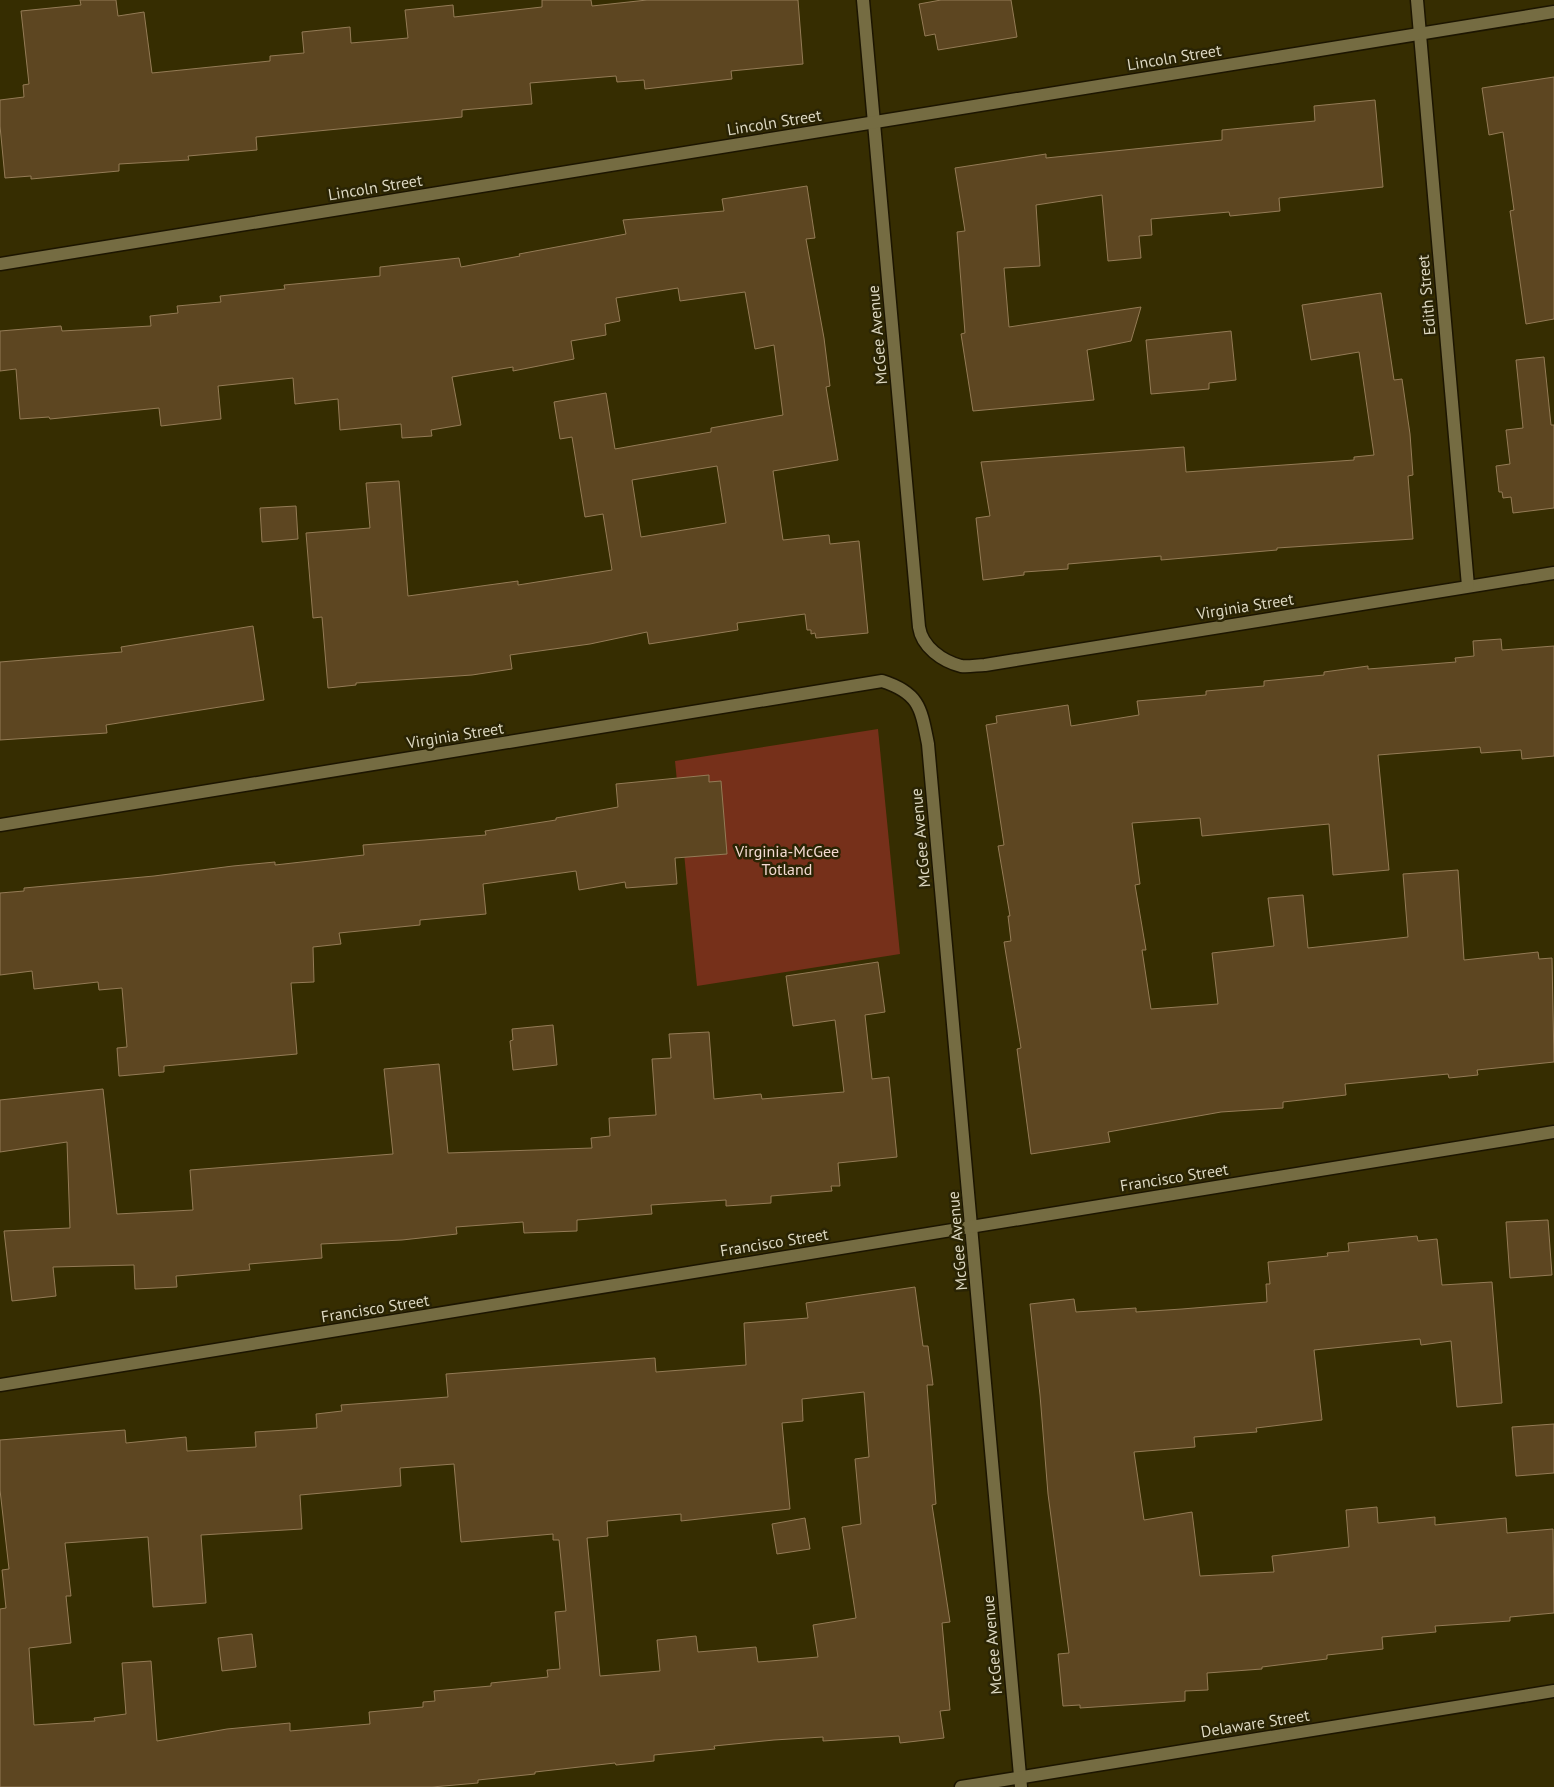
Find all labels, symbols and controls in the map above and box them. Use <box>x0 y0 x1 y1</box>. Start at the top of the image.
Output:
street label: Lincoln Street <box>1125 40 1223 74</box>
street label: Lincoln Street <box>725 105 823 139</box>
street label: Lincoln Street <box>326 170 424 204</box>
street label: Edith Street <box>1412 253 1439 336</box>
street label: McGee Avenue <box>863 285 891 385</box>
street label: Virginia Street <box>1194 588 1295 624</box>
street label: Virginia Street <box>404 717 505 753</box>
street label: McGee Avenue <box>906 788 934 888</box>
park label: Virginia-McGee Totland <box>734 841 839 879</box>
street label: Francisco Street <box>1119 1158 1230 1195</box>
street label: McGee Avenue <box>943 1191 971 1291</box>
street label: Francisco Street <box>719 1223 830 1260</box>
street label: Francisco Street <box>320 1289 431 1326</box>
street label: McGee Avenue <box>978 1595 1006 1695</box>
street label: Delaware Street <box>1199 1704 1311 1741</box>

